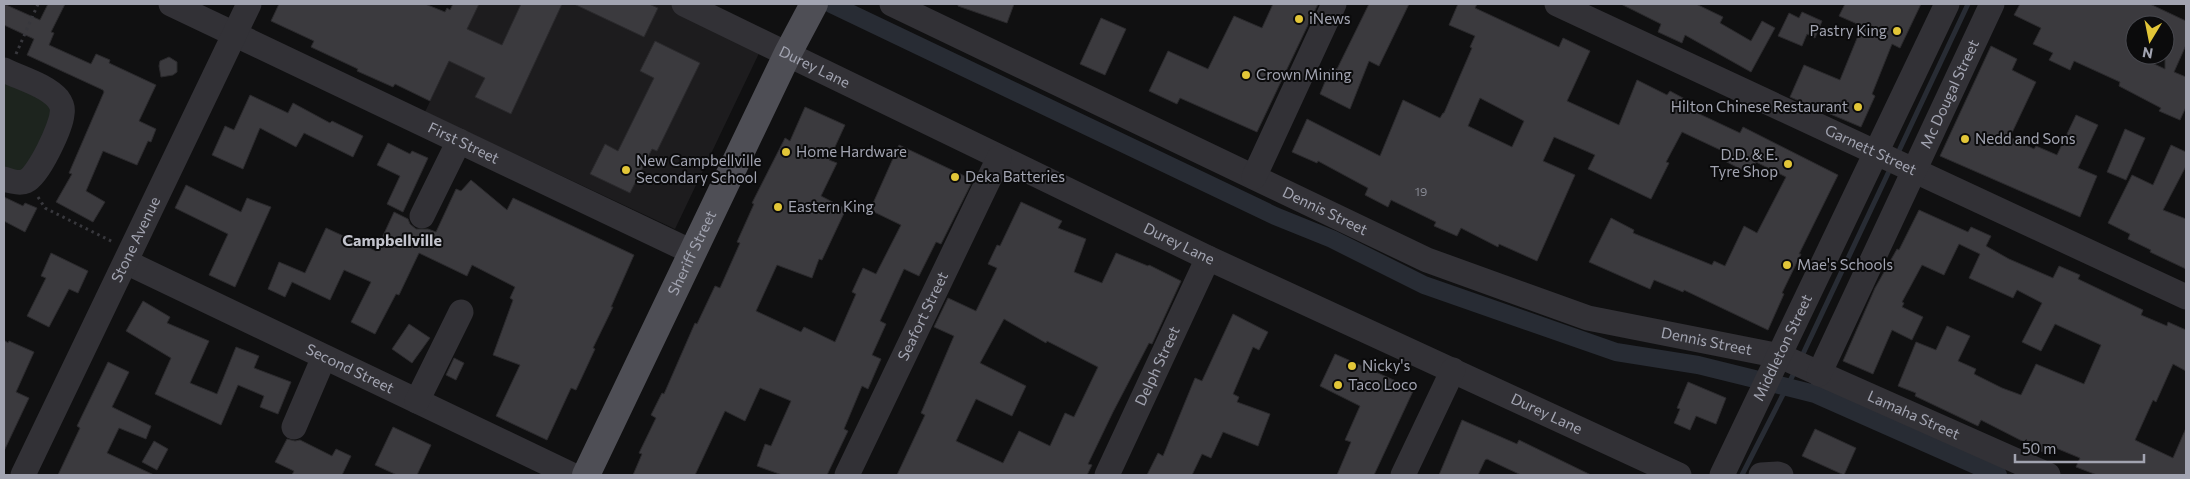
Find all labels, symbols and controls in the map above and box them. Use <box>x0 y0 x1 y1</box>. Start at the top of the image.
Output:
place label: iNews <box>1309 9 1351 27</box>
marker: iNews <box>1293 13 1305 25</box>
north arrow <box>2125 15 2175 65</box>
place label: Pastry King <box>1810 21 1887 39</box>
marker: Pastry King <box>1891 25 1903 37</box>
street label: Mc Dougal Street <box>1916 36 1982 151</box>
street label: Durey Lane <box>777 42 853 91</box>
text: N <box>2141 44 2154 63</box>
place label: Crown Mining <box>1256 65 1352 83</box>
marker: Crown Mining <box>1240 69 1252 81</box>
place label: Hilton Chinese Restaurant <box>1671 97 1848 115</box>
marker: Hilton Chinese Restaurant <box>1852 101 1864 113</box>
street label: First Street <box>426 118 502 167</box>
street label: Garnett Street <box>1822 120 1920 178</box>
place label: Nedd and Sons <box>1975 129 2076 147</box>
marker: Nedd and Sons <box>1959 133 1971 145</box>
place label: Home Hardware <box>796 142 907 160</box>
place label: D.D. & E. Tyre Shop <box>1710 145 1778 180</box>
marker: Home Hardware <box>780 146 792 158</box>
place label: New Campbellville Secondary School <box>636 151 762 186</box>
marker: D.D. & E. Tyre Shop <box>1782 158 1794 170</box>
marker: New Campbellville Secondary School <box>620 164 632 176</box>
place label: Deka Batteries <box>965 167 1065 185</box>
marker: Deka Batteries <box>949 171 961 183</box>
street label: Dennis Street <box>1280 182 1371 238</box>
house number: 19 <box>1415 184 1427 198</box>
street label: Stone Avenue <box>107 193 163 285</box>
place label: Eastern King <box>788 197 874 215</box>
marker: Eastern King <box>772 201 784 213</box>
street label: Sheriff Street <box>663 207 719 298</box>
street label: Durey Lane <box>1141 218 1218 268</box>
district label: Campbellville <box>342 230 442 249</box>
place label: Mae's Schools <box>1797 255 1893 273</box>
marker: Mae's Schools <box>1781 259 1793 271</box>
street label: Seafort Street <box>893 268 951 363</box>
street label: Middleton Street <box>1749 291 1815 404</box>
street label: Delph Street <box>1131 323 1183 408</box>
street label: Dennis Street <box>1660 323 1754 358</box>
street label: Second Street <box>303 339 397 397</box>
place label: Nicky's <box>1362 356 1411 374</box>
marker: Nicky's <box>1346 360 1358 372</box>
place label: Taco Loco <box>1348 375 1417 393</box>
marker: Taco Loco <box>1332 379 1344 391</box>
street label: Lamaha Street <box>1865 386 1963 443</box>
street label: Durey Lane <box>1508 389 1586 437</box>
scale bar <box>2015 432 2144 464</box>
text: 50 m <box>2022 439 2056 457</box>

